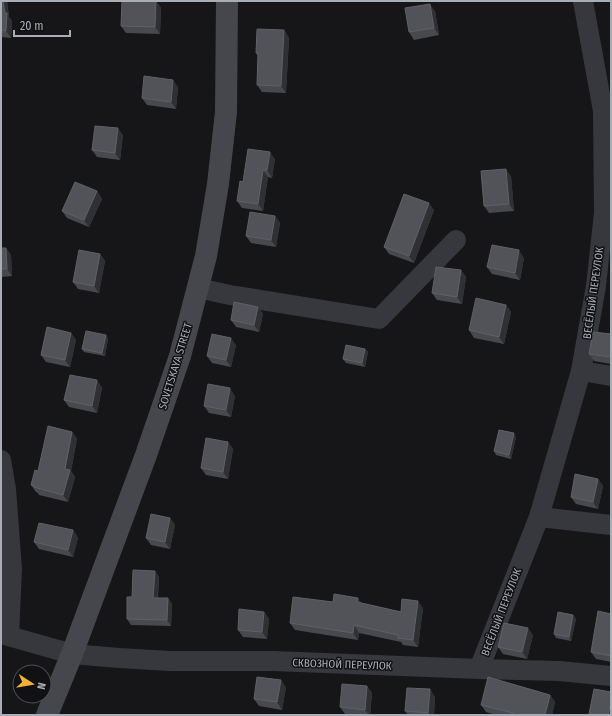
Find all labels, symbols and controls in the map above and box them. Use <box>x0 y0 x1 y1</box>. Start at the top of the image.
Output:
scale bar <box>14 12 70 38</box>
text: 20 m <box>20 19 44 33</box>
street label: ВЕСЁЛЫЙ ПЕРЕУЛОК <box>581 246 606 340</box>
street label: SOVETSKAYA STREET <box>156 321 195 411</box>
street label: ВЕСЁЛЫЙ ПЕРЕУЛОК <box>479 566 524 658</box>
street label: СКВОЗНОЙ ПЕРЕУЛОК <box>292 656 392 673</box>
north arrow <box>12 664 52 704</box>
text: N <box>34 681 48 691</box>

